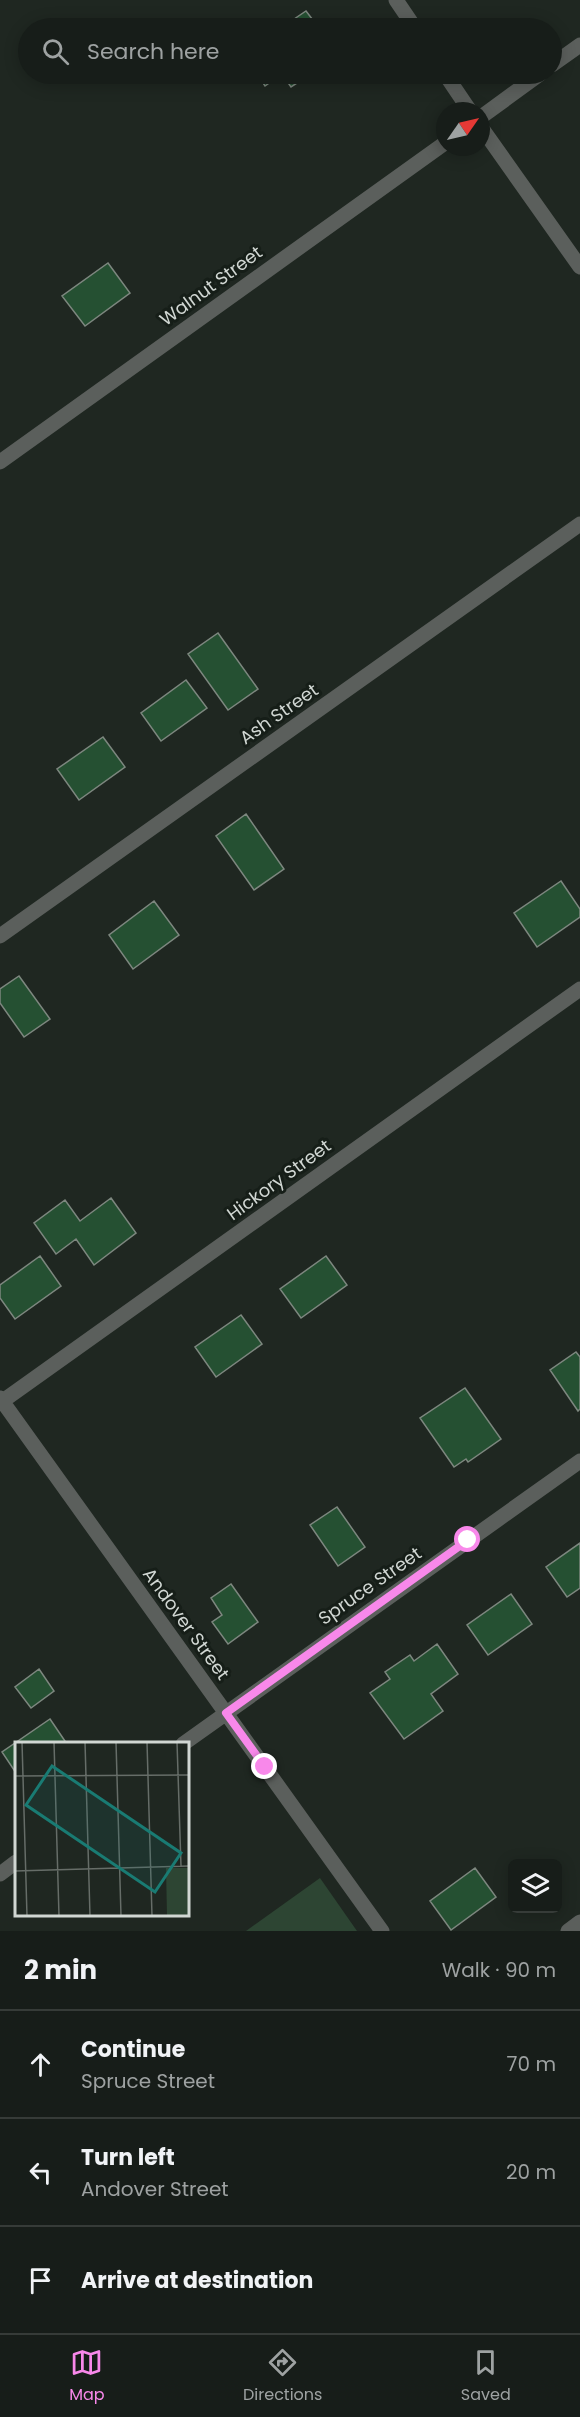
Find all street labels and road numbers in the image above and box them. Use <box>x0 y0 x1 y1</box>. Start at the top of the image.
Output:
street label: Walnut Street <box>154 240 267 331</box>
street label: Ash Street <box>234 677 323 750</box>
street label: Hickory Street <box>222 1133 336 1226</box>
street label: Spruce Street <box>313 1541 426 1630</box>
street label: Andover Street <box>137 1563 236 1685</box>

